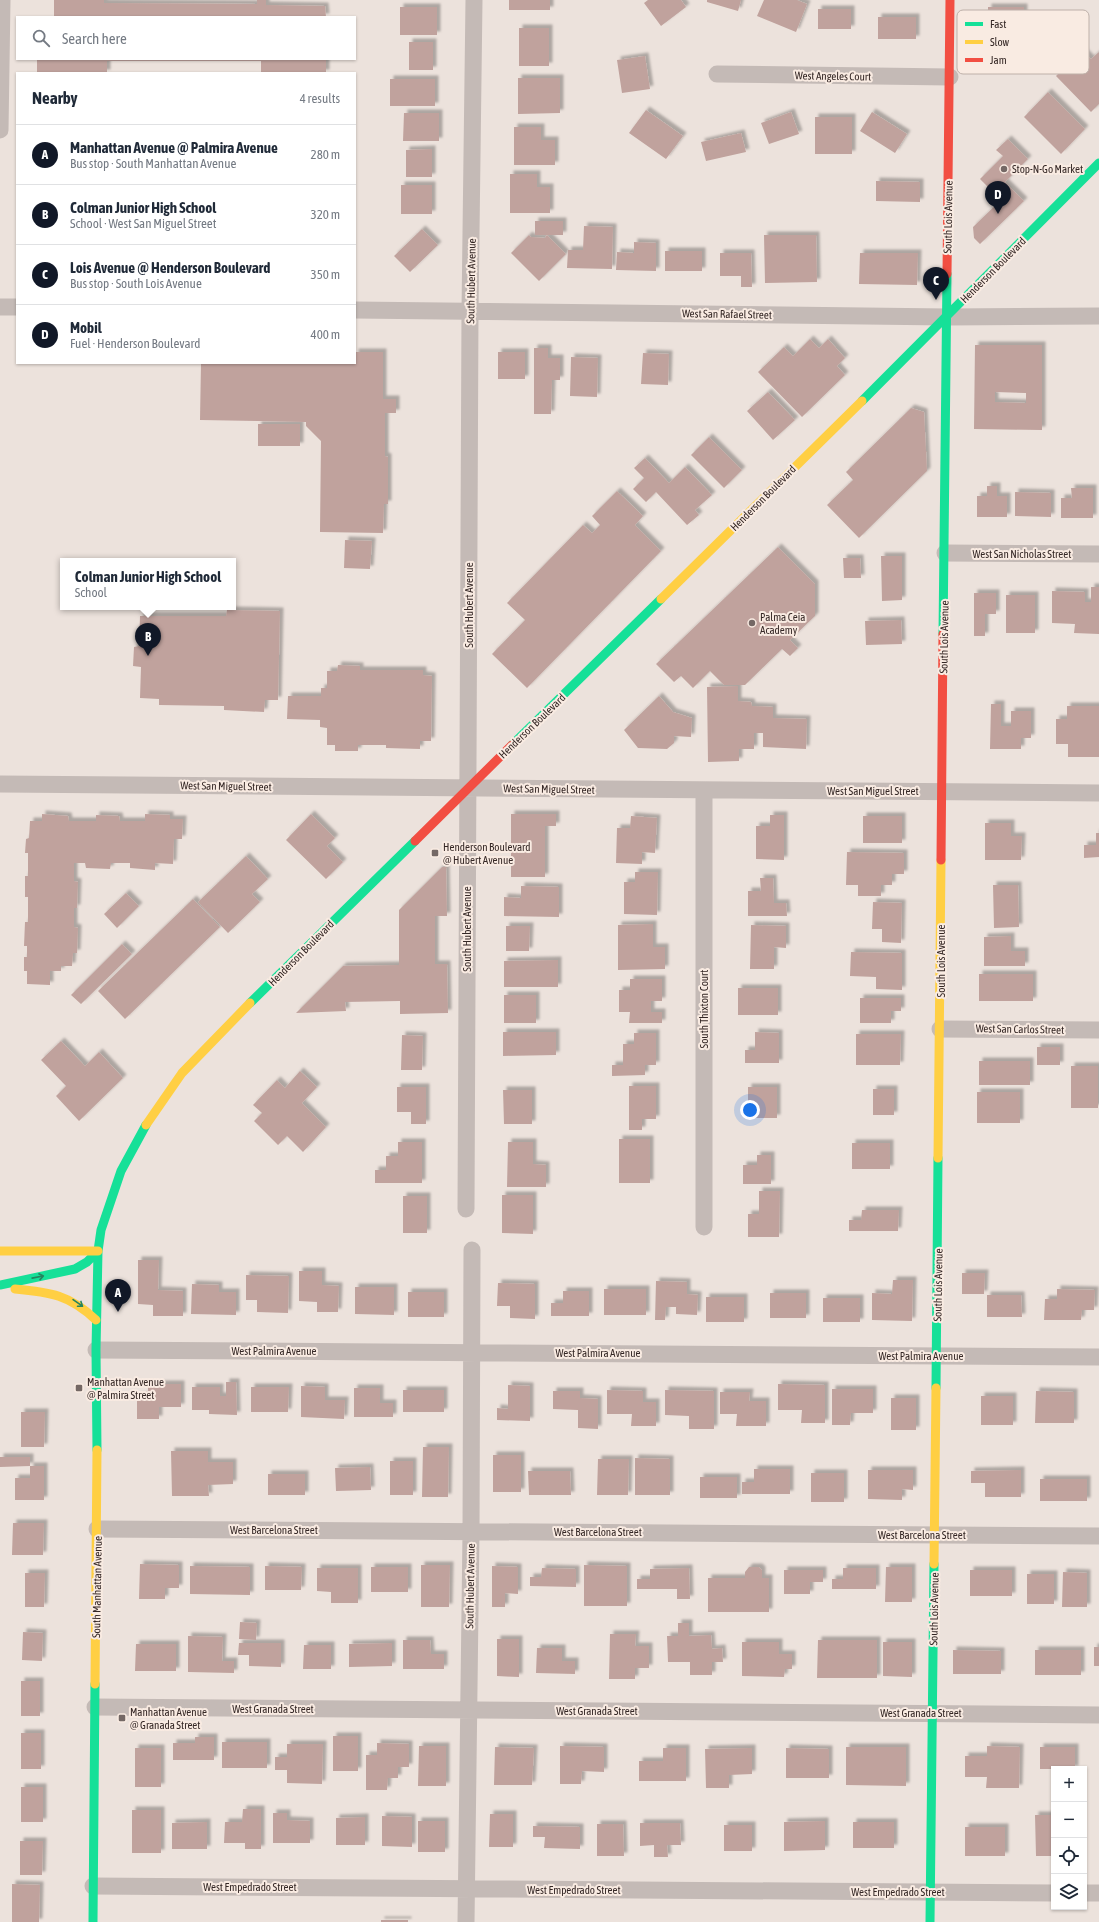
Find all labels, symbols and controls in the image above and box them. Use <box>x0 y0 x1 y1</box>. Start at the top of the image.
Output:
legend <box>957 10 1089 74</box>
search box <box>16 16 356 60</box>
text: Fast <box>990 18 1006 30</box>
icon: search <box>30 27 52 49</box>
text: Search here <box>62 30 127 47</box>
text: Slow <box>990 36 1009 48</box>
text: Jam <box>990 54 1007 66</box>
street label: West Angeles Court <box>795 69 871 83</box>
text: Nearby <box>32 88 78 108</box>
text: 4 results <box>300 91 340 106</box>
text: Manhattan Avenue @ Palmira Avenue <box>70 139 278 156</box>
text: A <box>42 147 48 162</box>
text: 280 m <box>311 147 340 162</box>
text: Bus stop · South Manhattan Avenue <box>70 156 236 171</box>
place label: Stop-N-Go Market <box>1012 163 1083 175</box>
marker: Stop-N-Go Market <box>999 164 1009 174</box>
street label: South Lois Avenue <box>941 180 955 254</box>
pin: D <box>985 181 1011 214</box>
text: Colman Junior High School <box>70 199 216 216</box>
text: B <box>42 207 48 222</box>
text: 320 m <box>311 207 340 222</box>
text: School · West San Miguel Street <box>70 216 216 231</box>
street label: Henderson Boulevard <box>958 235 1028 305</box>
street label: South Hubert Avenue <box>464 238 478 324</box>
text: Lois Avenue @ Henderson Boulevard <box>70 259 270 276</box>
text: C <box>42 267 48 282</box>
text: 350 m <box>311 267 340 282</box>
pin: C <box>923 267 949 300</box>
text: Bus stop · South Lois Avenue <box>70 276 202 291</box>
street label: West San Rafael Street <box>682 307 772 321</box>
text: Mobil <box>70 319 102 336</box>
text: D <box>41 327 49 342</box>
text: 400 m <box>311 327 340 342</box>
text: Fuel · Henderson Boulevard <box>70 336 200 351</box>
street label: Henderson Boulevard <box>728 463 798 533</box>
street label: West San Nicholas Street <box>973 548 1071 560</box>
popup <box>60 558 236 610</box>
street label: South Hubert Avenue <box>463 562 475 648</box>
text: Colman Junior High School <box>75 568 221 585</box>
text: School <box>75 585 107 600</box>
street label: South Lois Avenue <box>937 600 951 674</box>
place label: Palma Ceia Academy <box>760 611 805 636</box>
marker: Palma Ceia Academy <box>747 618 757 628</box>
pin: B <box>135 623 161 656</box>
street label: Henderson Boulevard <box>496 691 568 761</box>
street label: West San Miguel Street <box>180 779 272 793</box>
street label: West San Miguel Street <box>503 782 595 796</box>
street label: West San Miguel Street <box>827 785 919 797</box>
place label: Henderson Boulevard @ Hubert Avenue <box>443 841 530 866</box>
marker: Henderson Boulevard @ Hubert Avenue <box>430 848 440 858</box>
street label: South Hubert Avenue <box>461 886 473 972</box>
street label: Henderson Boulevard <box>266 918 336 988</box>
street label: South Lois Avenue <box>935 925 947 997</box>
street label: South Thixton Court <box>698 970 710 1048</box>
street label: West San Carlos Street <box>976 1022 1064 1036</box>
your location <box>740 1100 760 1120</box>
street label: South Lois Avenue <box>931 1248 945 1322</box>
one-way arrow <box>31 1273 44 1281</box>
pin: A <box>105 1279 131 1312</box>
one-way arrow <box>72 1299 83 1307</box>
street label: West Palmira Avenue <box>232 1345 316 1357</box>
street label: West Palmira Avenue <box>556 1347 640 1359</box>
street label: West Palmira Avenue <box>879 1350 963 1362</box>
place label: Manhattan Avenue @ Palmira Street <box>87 1376 164 1401</box>
marker: Manhattan Avenue @ Palmira Street <box>74 1383 84 1393</box>
street label: West Barcelona Street <box>230 1524 318 1536</box>
street label: West Barcelona Street <box>554 1526 642 1538</box>
street label: West Barcelona Street <box>878 1529 966 1541</box>
street label: South Manhattan Avenue <box>90 1536 104 1638</box>
street label: South Hubert Avenue <box>463 1543 477 1629</box>
street label: South Lois Avenue <box>927 1572 941 1646</box>
street label: West Granada Street <box>232 1703 314 1715</box>
street label: West Granada Street <box>556 1705 638 1717</box>
place label: Manhattan Avenue @ Granada Street <box>130 1706 207 1731</box>
street label: West Granada Street <box>880 1707 962 1719</box>
marker: Manhattan Avenue @ Granada Street <box>117 1713 127 1723</box>
map controls <box>1051 1766 1087 1910</box>
button: + <box>1051 1766 1087 1802</box>
button: − <box>1051 1802 1087 1838</box>
button: locate <box>1051 1838 1087 1874</box>
button: layers <box>1051 1874 1087 1910</box>
street label: West Empedrado Street <box>203 1881 297 1893</box>
street label: West Empedrado Street <box>527 1884 621 1896</box>
street label: West Empedrado Street <box>851 1886 945 1898</box>

